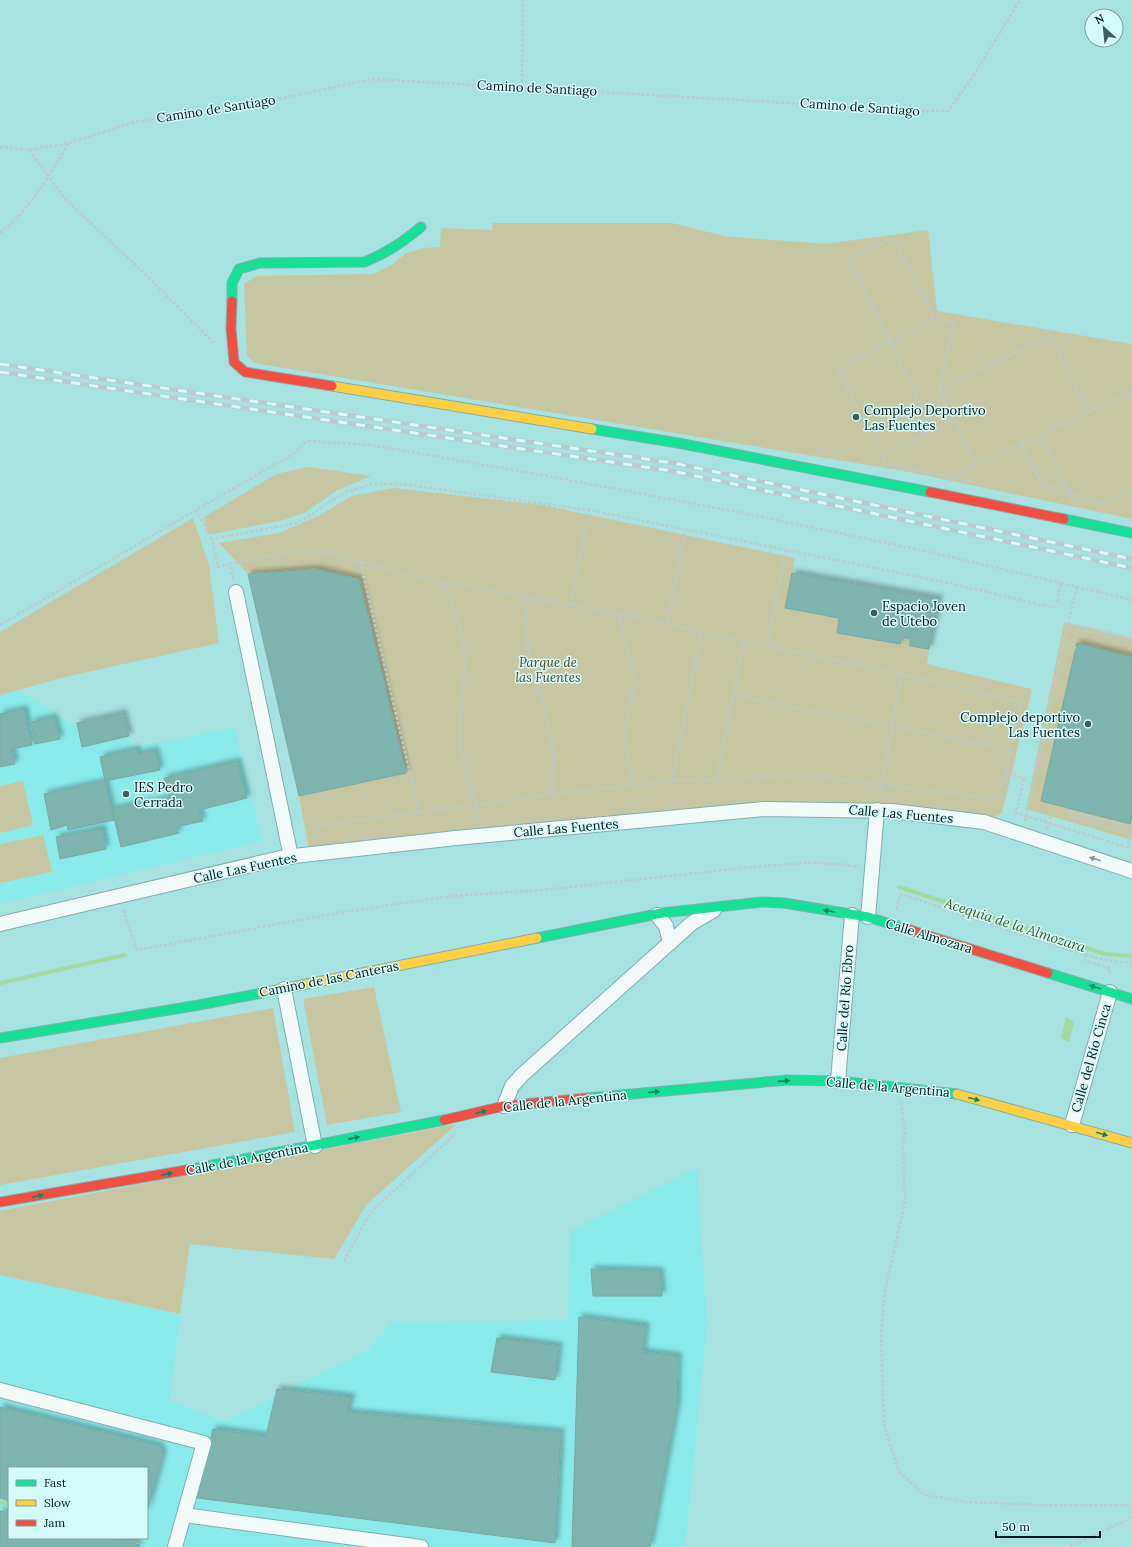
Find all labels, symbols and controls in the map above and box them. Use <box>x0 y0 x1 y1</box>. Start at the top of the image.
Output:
north arrow <box>1084 8 1124 48</box>
text: N <box>1092 11 1107 27</box>
street label: Camino de Santiago <box>477 76 598 100</box>
street label: Camino de Santiago <box>155 91 277 127</box>
street label: Camino de Santiago <box>799 94 921 120</box>
place label: Complejo Deportivo Las Fuentes <box>864 402 986 434</box>
marker: Complejo Deportivo Las Fuentes <box>851 412 861 422</box>
place label: Espacio Joven de Utebo <box>882 598 966 630</box>
marker: Espacio Joven de Utebo <box>869 608 879 618</box>
park label: Parque de las Fuentes <box>515 654 581 686</box>
place label: Complejo deportivo Las Fuentes <box>960 709 1080 741</box>
marker: Complejo deportivo Las Fuentes <box>1083 719 1093 729</box>
place label: IES Pedro Cerrada <box>134 779 193 811</box>
marker: IES Pedro Cerrada <box>121 789 131 799</box>
street label: Calle Las Fuentes <box>848 801 954 827</box>
street label: Calle Las Fuentes <box>513 815 619 841</box>
street label: Calle Las Fuentes <box>192 849 298 887</box>
one-way arrow <box>1089 856 1101 862</box>
water label: Acequia de la Almozara <box>941 893 1088 956</box>
one-way arrow <box>823 908 835 914</box>
street label: Calle Almozara <box>884 915 975 957</box>
street label: Calle del Río Ebro <box>833 944 857 1052</box>
street label: Camino de las Canteras <box>258 957 400 1001</box>
one-way arrow <box>1089 984 1101 990</box>
street label: Calle del Río Cinca <box>1067 1001 1115 1114</box>
street label: Calle de la Argentina <box>825 1073 951 1101</box>
one-way arrow <box>778 1077 790 1084</box>
street label: Calle de la Argentina <box>502 1086 628 1116</box>
one-way arrow <box>648 1089 660 1095</box>
one-way arrow <box>968 1096 980 1102</box>
one-way arrow <box>475 1108 487 1114</box>
one-way arrow <box>1096 1131 1108 1137</box>
one-way arrow <box>347 1135 360 1141</box>
street label: Calle de la Argentina <box>184 1139 310 1179</box>
one-way arrow <box>160 1171 173 1177</box>
one-way arrow <box>32 1193 45 1199</box>
legend <box>8 1467 148 1539</box>
text: Fast <box>44 1475 67 1490</box>
text: Slow <box>44 1495 71 1510</box>
scale bar <box>996 1513 1100 1539</box>
text: Jam <box>43 1515 65 1530</box>
text: 50 m <box>1002 1519 1030 1534</box>

